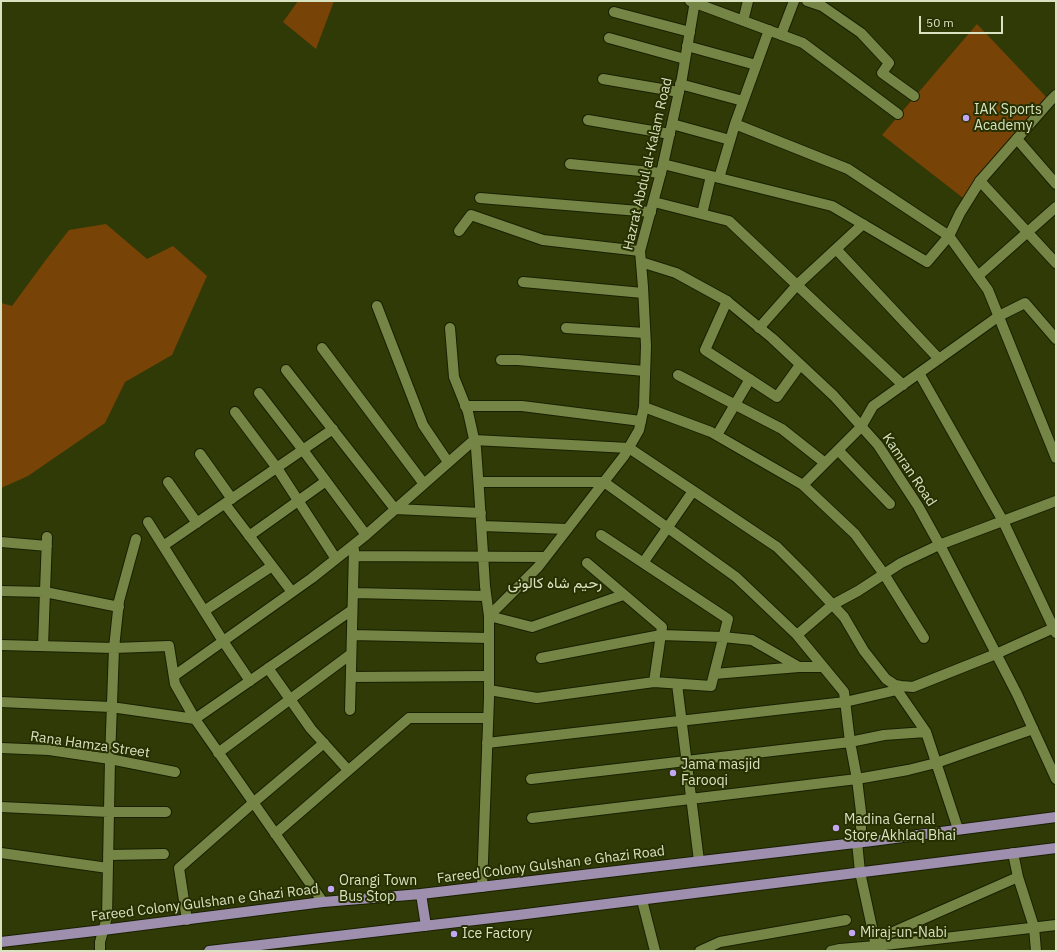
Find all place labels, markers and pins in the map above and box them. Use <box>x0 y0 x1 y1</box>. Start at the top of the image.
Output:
place label: IAK Sports Academy <box>974 102 1042 134</box>
marker: IAK Sports Academy <box>961 113 971 123</box>
place label: Jama masjid Farooqi <box>681 757 760 790</box>
marker: Jama masjid Farooqi <box>668 768 678 778</box>
place label: Madina Gernal Store Akhlaq Bhai <box>844 812 956 844</box>
marker: Madina Gernal Store Akhlaq Bhai <box>831 823 841 833</box>
place label: Orangi Town Bus Stop <box>339 873 417 906</box>
marker: Orangi Town Bus Stop <box>326 884 336 894</box>
place label: Miraj-un-Nabi <box>860 925 947 941</box>
place label: Ice Factory <box>462 926 532 942</box>
marker: Miraj-un-Nabi <box>847 928 857 938</box>
marker: Ice Factory <box>449 929 459 939</box>

